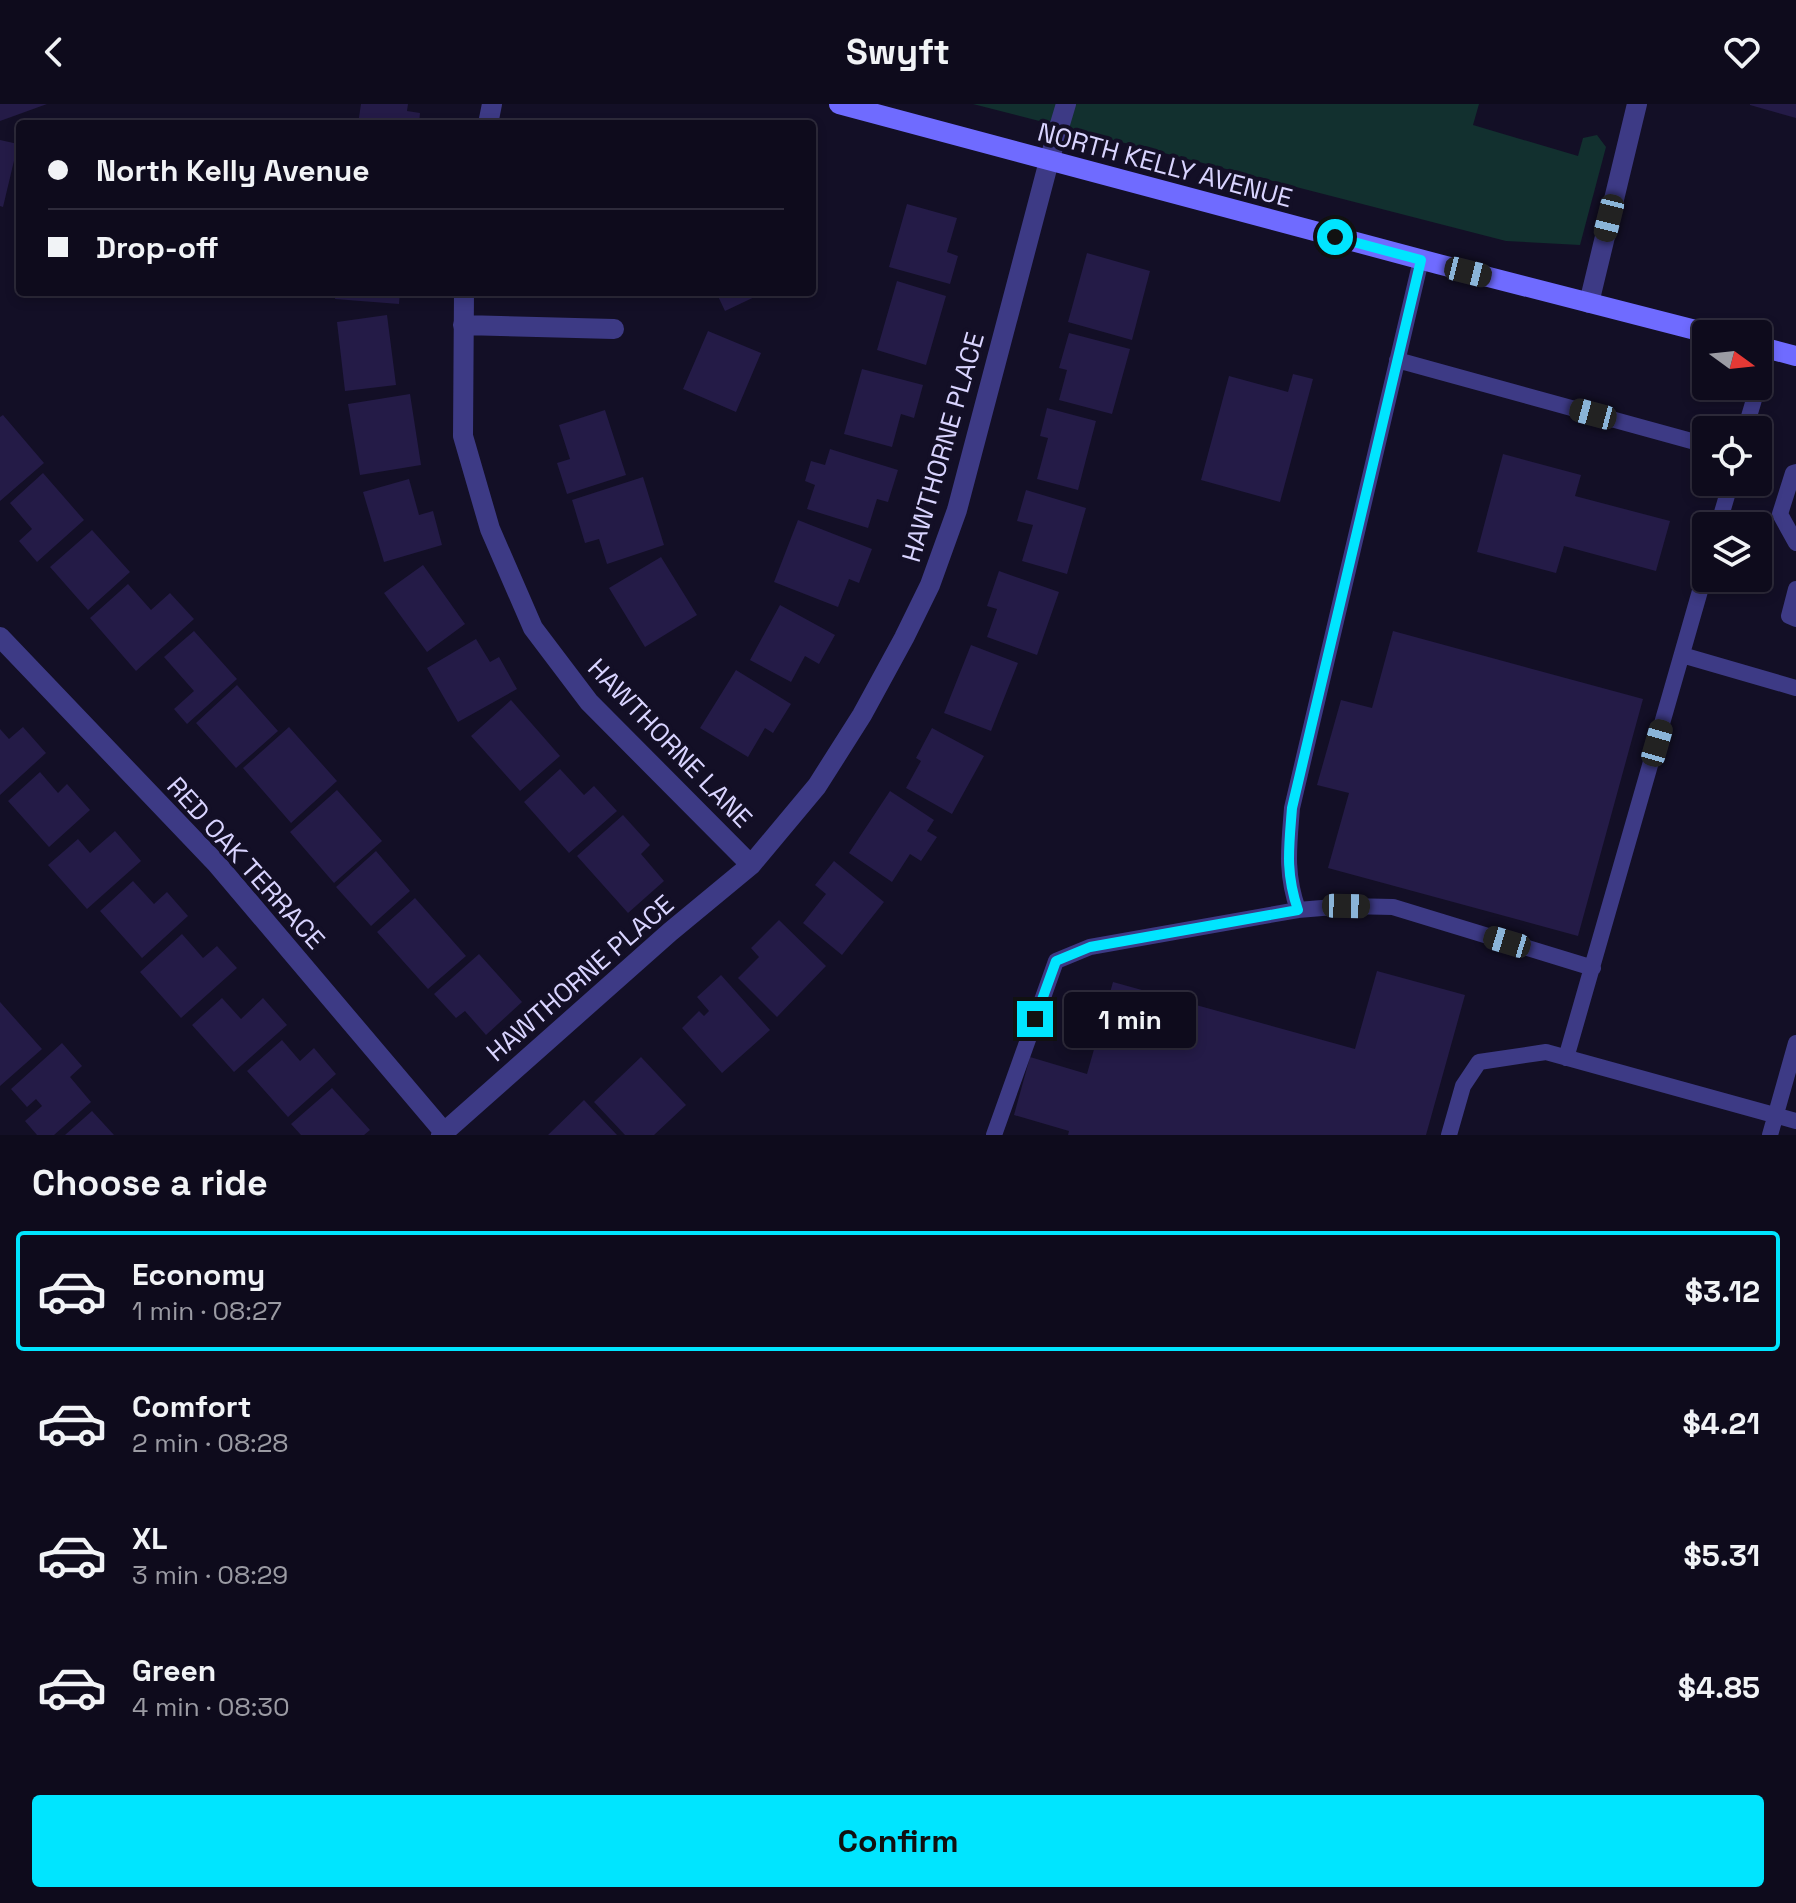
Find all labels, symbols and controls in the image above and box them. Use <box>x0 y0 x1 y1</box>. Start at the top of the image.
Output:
text: Swyft <box>846 29 950 75</box>
icon: back <box>32 30 76 74</box>
icon: heart <box>1720 30 1764 74</box>
street label: NORTH KELLY AVENUE <box>1034 115 1296 215</box>
text: North Kelly Avenue <box>96 151 370 190</box>
car <box>1592 192 1626 244</box>
route start <box>1317 219 1353 255</box>
text: Drop-off <box>96 228 219 267</box>
car <box>1442 255 1494 289</box>
north arrow <box>1692 320 1772 400</box>
map controls <box>1692 320 1772 592</box>
street label: HAWTHORNE PLACE <box>894 328 992 566</box>
car <box>1567 396 1619 432</box>
button: locate <box>1692 416 1772 496</box>
button: layers <box>1692 512 1772 592</box>
street label: HAWTHORNE LANE <box>580 651 760 835</box>
car <box>1639 717 1675 769</box>
street label: RED OAK TERRACE <box>160 770 332 956</box>
street label: HAWTHORNE PLACE <box>479 887 681 1069</box>
car <box>1322 894 1370 918</box>
car <box>1481 924 1533 960</box>
callout: 1 min <box>1063 991 1195 1047</box>
route end <box>1017 1001 1053 1037</box>
text: 1 min <box>1098 1003 1162 1037</box>
text: Choose a ride <box>32 1160 268 1206</box>
icon: car <box>36 1255 108 1327</box>
text: Economy <box>132 1255 265 1294</box>
text: $3.12 <box>1685 1272 1760 1311</box>
text: 1 min · 08:27 <box>132 1294 282 1328</box>
icon: car <box>36 1387 108 1459</box>
text: Comfort <box>132 1387 251 1426</box>
text: $4.21 <box>1682 1404 1760 1443</box>
text: 2 min · 08:28 <box>132 1426 289 1460</box>
icon: car <box>36 1519 108 1591</box>
text: XL <box>132 1519 168 1558</box>
text: $5.31 <box>1684 1536 1760 1575</box>
text: 3 min · 08:29 <box>132 1558 288 1592</box>
icon: car <box>36 1651 108 1723</box>
text: Green <box>132 1651 216 1690</box>
text: $4.85 <box>1678 1668 1760 1707</box>
text: 4 min · 08:30 <box>132 1690 290 1724</box>
button: Confirm <box>32 1795 1764 1887</box>

